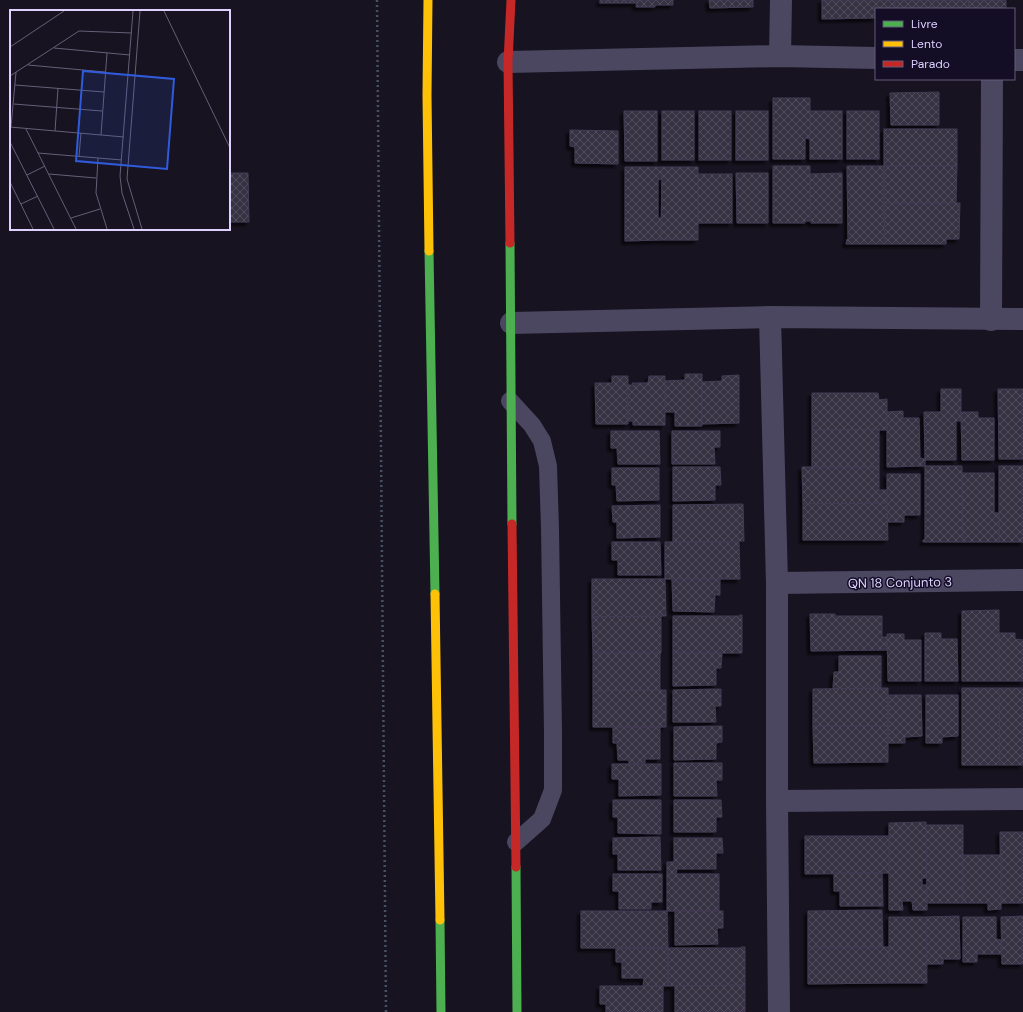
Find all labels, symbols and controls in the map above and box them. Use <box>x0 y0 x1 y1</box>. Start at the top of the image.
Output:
legend <box>875 8 1015 80</box>
inset map <box>10 10 230 230</box>
text: Livre <box>911 16 938 32</box>
text: Lento <box>911 36 942 52</box>
text: Parado <box>911 56 950 72</box>
street label: QN 18 Conjunto 3 <box>848 573 952 592</box>

